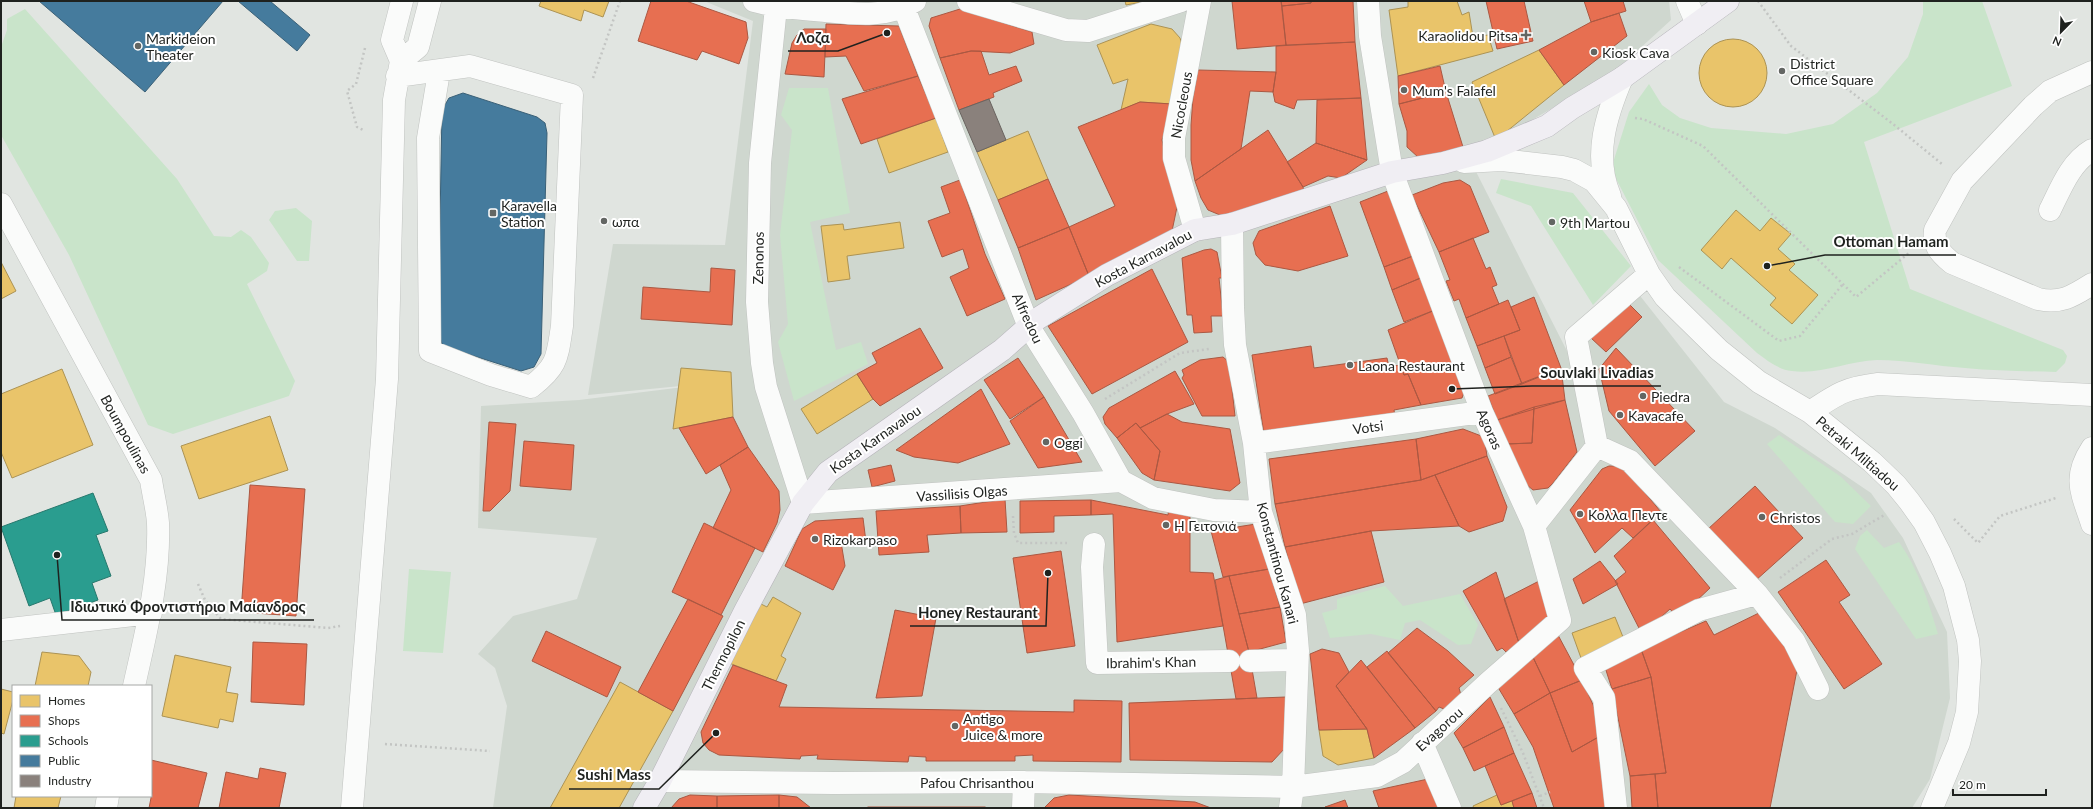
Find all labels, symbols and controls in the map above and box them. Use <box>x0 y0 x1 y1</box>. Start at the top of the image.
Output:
north arrow <box>2041 12 2081 52</box>
callout: Λοζα <box>788 24 838 51</box>
place label: Karaolidou Pitsa <box>1418 27 1518 44</box>
text: Λοζα <box>795 28 830 46</box>
place label: Markideion Theater <box>146 30 216 63</box>
marker: Karaolidou Pitsa <box>1521 30 1531 40</box>
text: N <box>2050 34 2063 49</box>
marker: Markideion Theater <box>133 41 143 51</box>
place label: Kiosk Cava <box>1602 44 1670 61</box>
marker: Kiosk Cava <box>1589 47 1599 57</box>
place label: District Office Square <box>1790 55 1873 88</box>
marker: District Office Square <box>1777 66 1787 76</box>
street label: Nicocleous <box>1167 70 1195 140</box>
place label: Mum's Falafel <box>1412 82 1496 99</box>
marker: Mum's Falafel <box>1399 85 1409 95</box>
place label: Karavella Station <box>501 197 557 230</box>
marker: Karavella Station <box>488 208 498 218</box>
place label: ωπα <box>612 213 640 230</box>
place label: 9th Martou <box>1560 214 1630 231</box>
marker: ωπα <box>599 216 609 226</box>
marker: 9th Martou <box>1547 217 1557 227</box>
street label: Kosta Karnavalou <box>1092 225 1194 291</box>
callout: Ottoman Hamam <box>1825 228 1956 255</box>
street label: Zenonos <box>749 231 767 285</box>
text: Ottoman Hamam <box>1833 232 1949 250</box>
street label: Alfredou <box>1009 290 1047 346</box>
place label: Laona Restaurant <box>1358 357 1465 374</box>
callout: Souvlaki Livadias <box>1532 359 1661 386</box>
marker: Laona Restaurant <box>1345 360 1355 370</box>
text: Souvlaki Livadias <box>1540 363 1654 381</box>
place label: Piedra <box>1651 388 1690 405</box>
marker: Piedra <box>1638 391 1648 401</box>
street label: Boumpoulinas <box>97 392 155 476</box>
street label: Kosta Karnavalou <box>826 401 924 477</box>
street label: Agoras <box>1474 406 1506 452</box>
place label: Kavacafe <box>1628 407 1684 424</box>
marker: Kavacafe <box>1615 410 1625 420</box>
street label: Petraki Miltiadou <box>1813 412 1903 494</box>
street label: Votsi <box>1352 416 1384 438</box>
place label: Oggi <box>1054 434 1083 451</box>
marker: Oggi <box>1041 437 1051 447</box>
street label: Vassilisis Olgas <box>916 481 1008 505</box>
street label: Konstantinou Kanari <box>1254 500 1302 626</box>
place label: Κολλα Πεντε <box>1588 506 1668 523</box>
marker: Κολλα Πεντε <box>1575 509 1585 519</box>
place label: Christos <box>1770 509 1821 526</box>
marker: Christos <box>1757 512 1767 522</box>
place label: Η Γειτονιά <box>1174 517 1237 534</box>
marker: Η Γειτονιά <box>1161 520 1171 530</box>
place label: Rizokarpaso <box>823 531 897 548</box>
marker: Rizokarpaso <box>810 534 820 544</box>
callout: Ιδιωτικό Φροντιστήριο Μαίανδρος <box>62 593 314 620</box>
text: Ιδιωτικό Φροντιστήριο Μαίανδρος <box>70 597 306 615</box>
callout: Honey Restaurant <box>910 599 1046 626</box>
text: Honey Restaurant <box>918 603 1038 621</box>
street label: Thermopilon <box>698 616 748 694</box>
street label: Ibrahim's Khan <box>1106 653 1196 671</box>
legend <box>12 685 152 797</box>
text: Homes <box>48 693 85 708</box>
street label: Evagorou <box>1412 703 1466 755</box>
place label: Antigo Juice & more <box>963 710 1043 743</box>
text: Shops <box>48 713 80 728</box>
marker: Antigo Juice & more <box>950 721 960 731</box>
text: Schools <box>48 733 89 748</box>
text: Public <box>48 753 80 768</box>
callout: Sushi Mass <box>569 762 659 789</box>
text: Sushi Mass <box>577 765 651 783</box>
scale bar <box>1953 771 2046 797</box>
text: Industry <box>48 773 92 788</box>
street label: Pafou Chrisanthou <box>920 774 1034 791</box>
text: 20 m <box>1959 777 1986 792</box>

